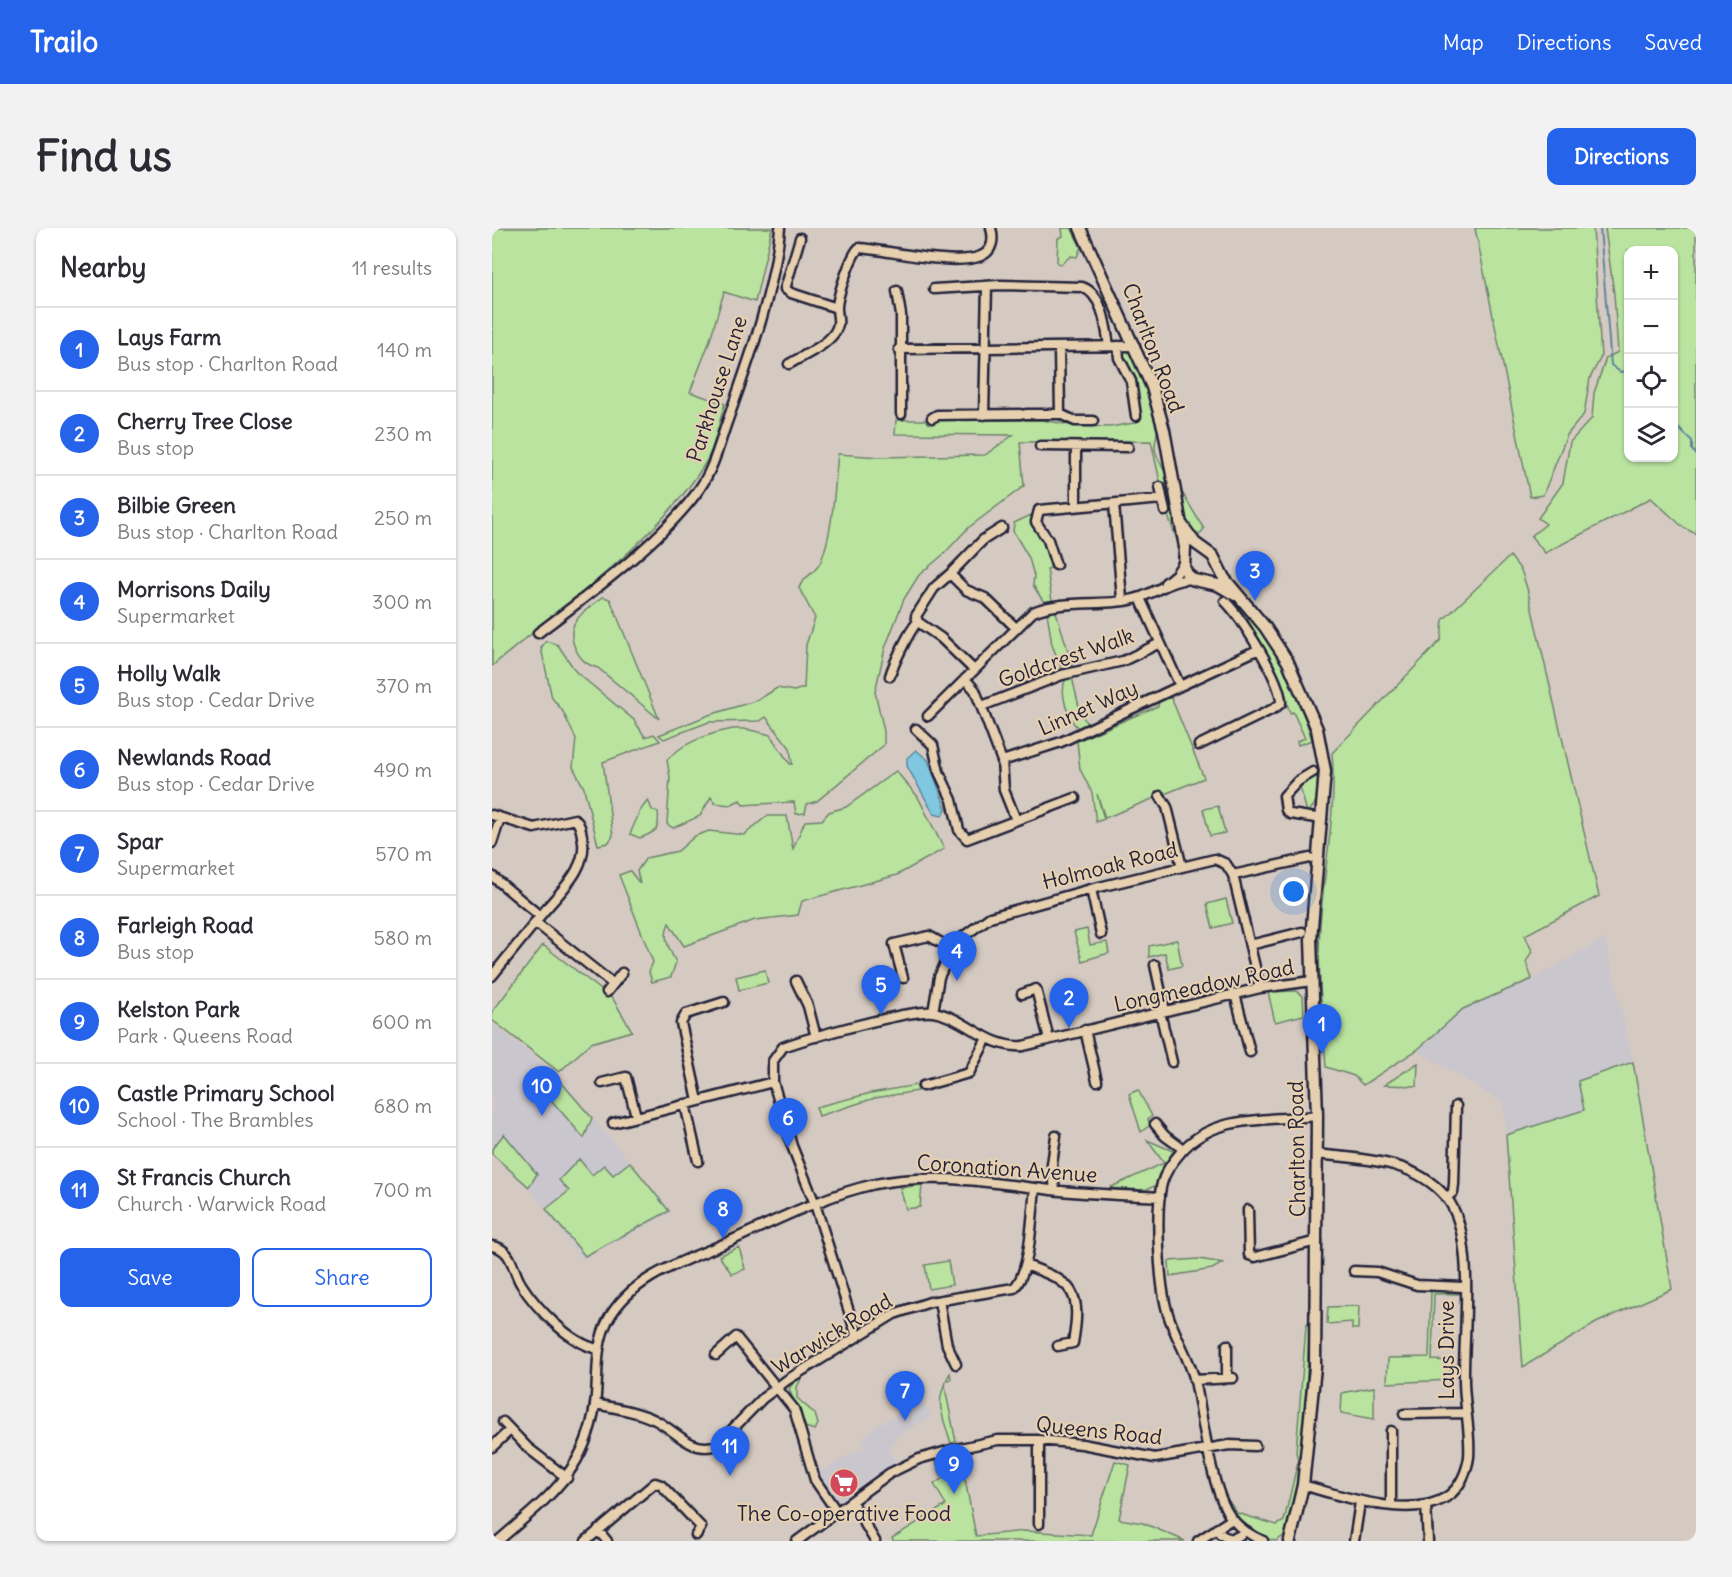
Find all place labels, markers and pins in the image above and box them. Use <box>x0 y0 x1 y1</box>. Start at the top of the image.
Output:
pin: 3 <box>1236 552 1275 601</box>
pin: 4 <box>938 932 976 981</box>
pin: 5 <box>862 966 900 1015</box>
pin: 2 <box>1050 978 1088 1028</box>
pin: 1 <box>1302 1004 1342 1054</box>
pin: 10 <box>523 1066 562 1116</box>
pin: 6 <box>768 1098 808 1148</box>
pin: 8 <box>704 1190 742 1239</box>
pin: 7 <box>886 1372 924 1421</box>
pin: 11 <box>710 1426 750 1476</box>
pin: 9 <box>934 1444 974 1494</box>
supermarket icon: The Co-operative Food <box>828 1467 860 1499</box>
place label: The Co-operative Food <box>737 1500 951 1527</box>

